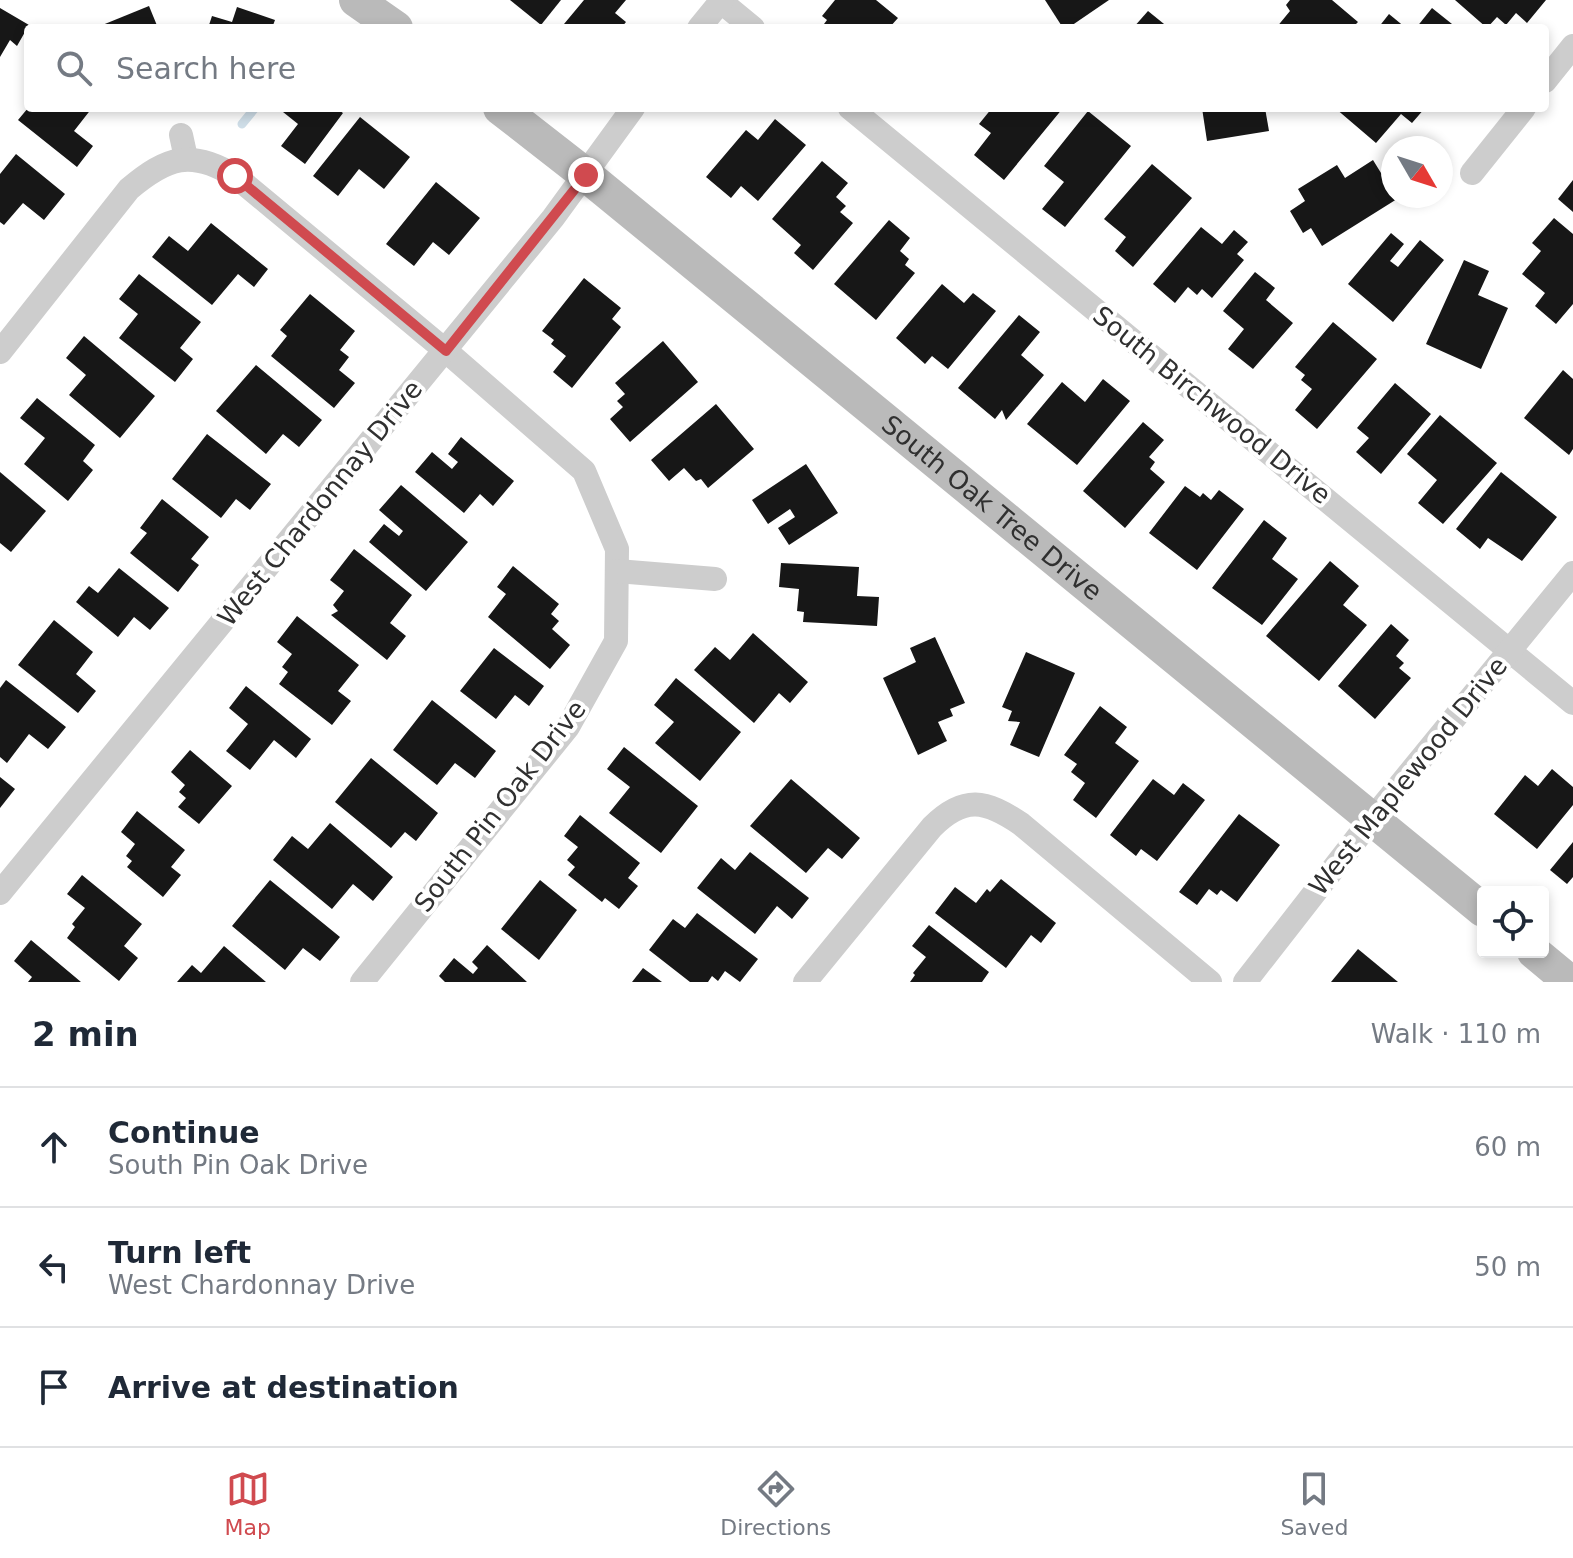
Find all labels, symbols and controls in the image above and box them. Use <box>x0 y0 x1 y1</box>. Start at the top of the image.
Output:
search box <box>24 24 1549 112</box>
icon: search <box>52 46 96 90</box>
text: Search here <box>116 51 296 86</box>
north arrow <box>1381 136 1453 208</box>
route end <box>568 157 604 193</box>
route start <box>217 158 253 194</box>
street label: South Birchwood Drive <box>1087 300 1337 510</box>
street label: West Chardonnay Drive <box>212 374 428 632</box>
street label: South Oak Tree Drive <box>876 409 1108 607</box>
street label: West Maplewood Drive <box>1303 651 1513 901</box>
street label: South Pin Oak Drive <box>408 694 592 918</box>
map controls <box>1477 886 1549 958</box>
button: locate <box>1477 886 1549 958</box>
text: 2 min <box>32 1014 139 1054</box>
text: Walk · 110 m <box>1371 1019 1541 1049</box>
text: Continue <box>108 1115 260 1150</box>
icon: ahead <box>32 1125 76 1169</box>
text: 60 m <box>1474 1132 1541 1162</box>
text: South Pin Oak Drive <box>108 1150 368 1180</box>
text: Turn left <box>108 1235 251 1270</box>
icon: left <box>32 1245 76 1289</box>
text: 50 m <box>1474 1252 1541 1282</box>
text: West Chardonnay Drive <box>108 1270 415 1300</box>
icon: arrive <box>32 1365 76 1409</box>
text: Arrive at destination <box>108 1370 459 1405</box>
tab: Map <box>225 1467 271 1540</box>
tab: Directions <box>720 1467 831 1540</box>
tab: Saved <box>1280 1467 1348 1540</box>

